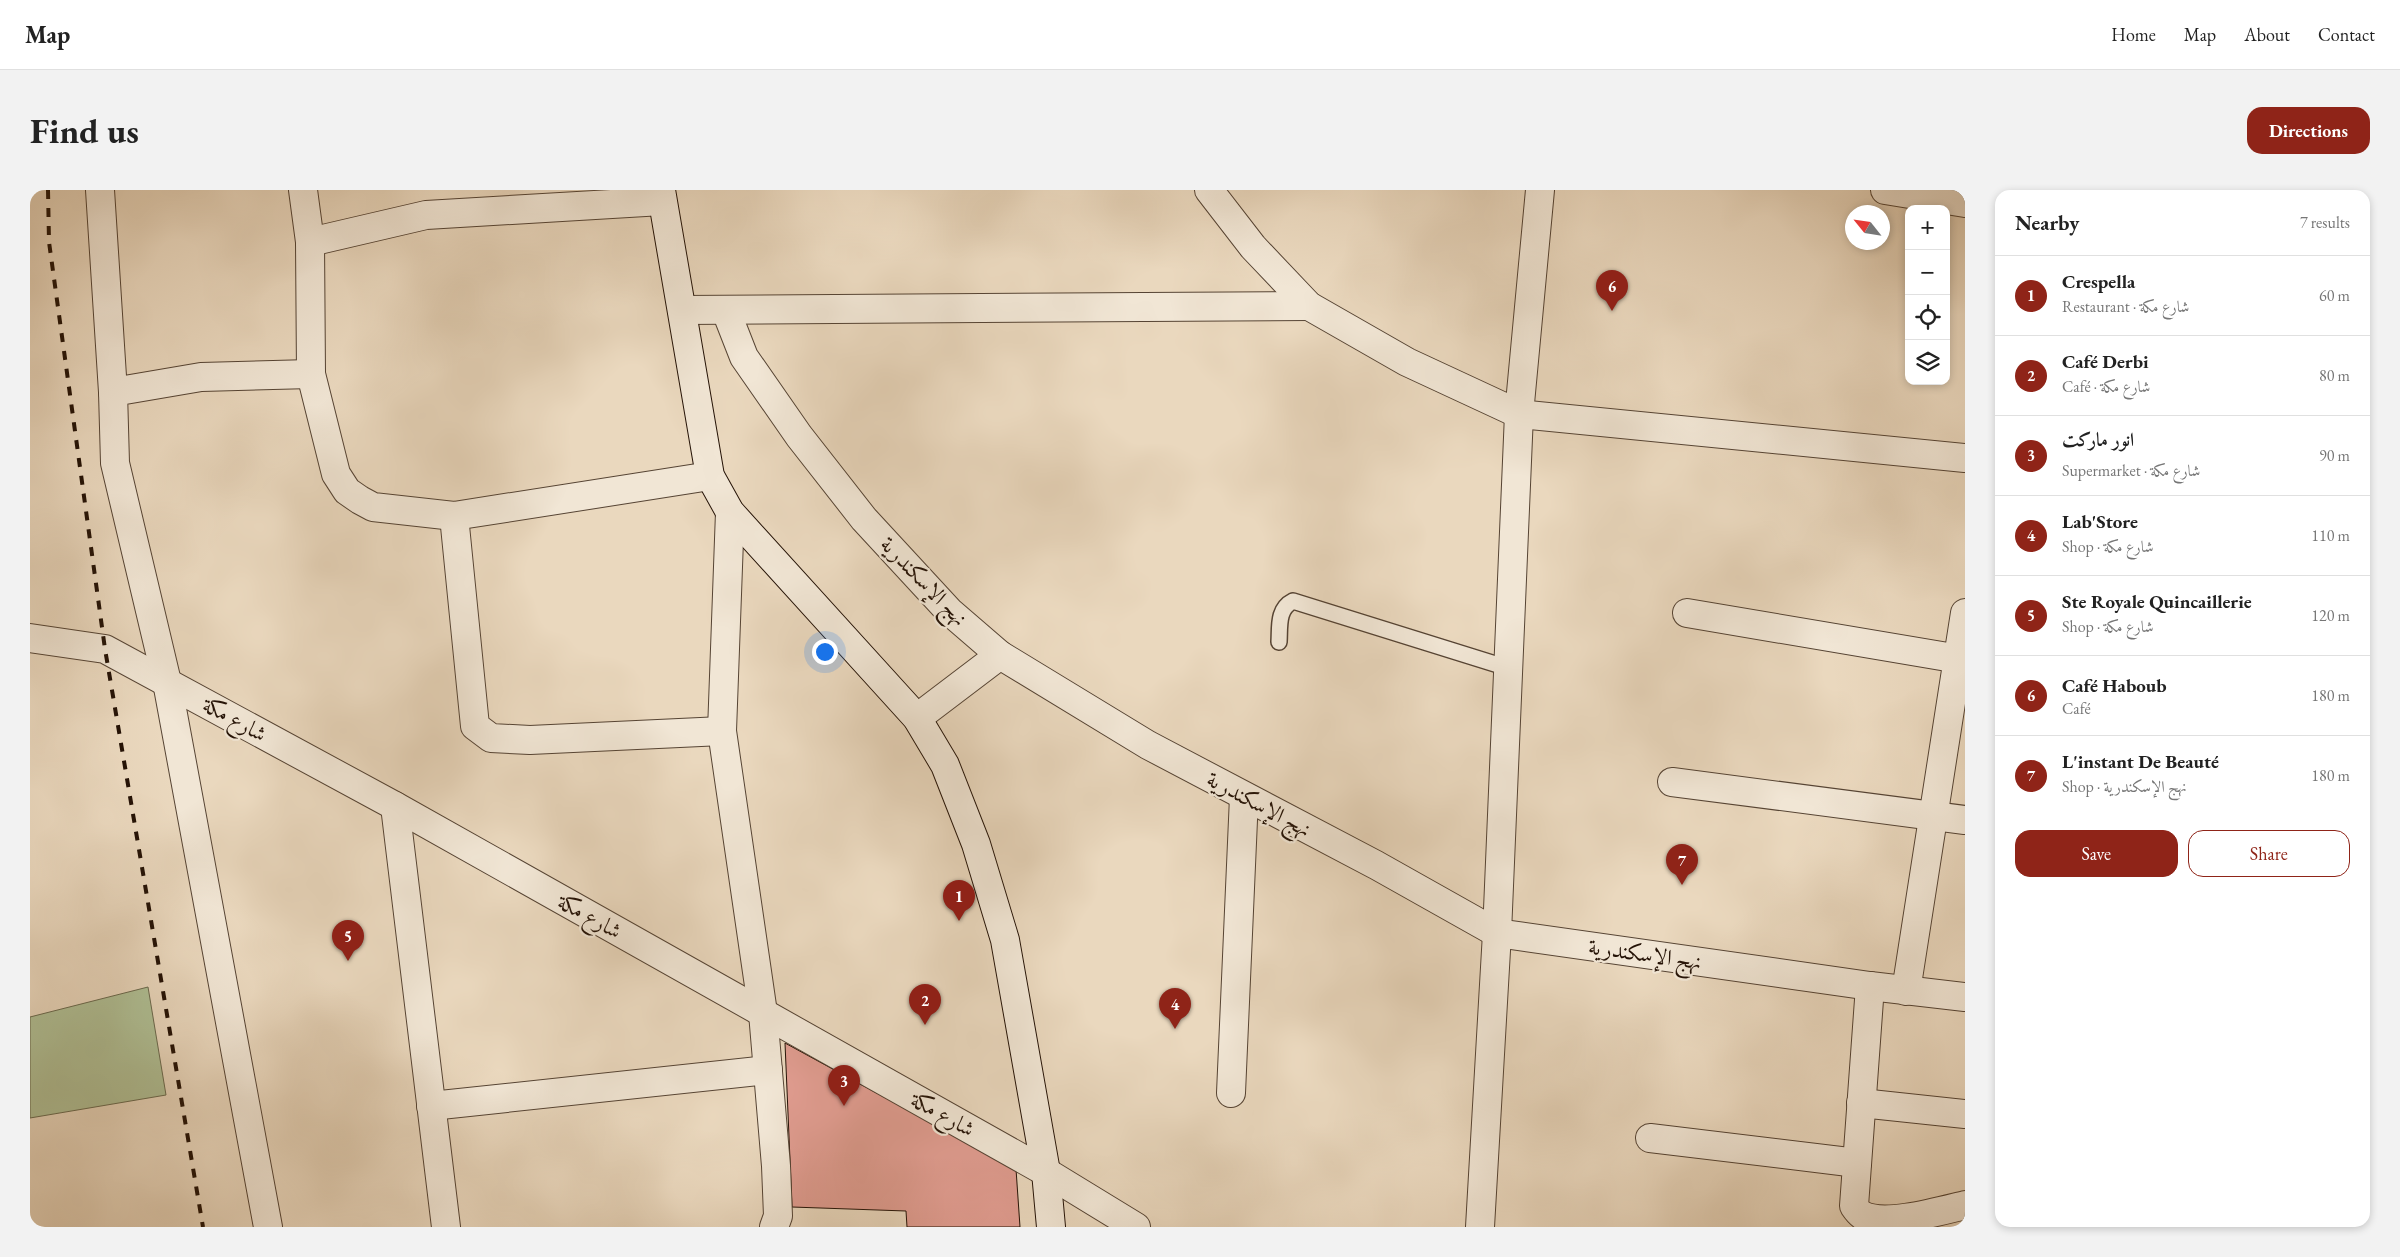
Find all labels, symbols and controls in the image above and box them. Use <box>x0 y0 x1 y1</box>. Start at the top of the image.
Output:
text: Map <box>25 19 70 50</box>
text: Home <box>2111 23 2156 46</box>
text: Map <box>2184 23 2216 46</box>
text: About <box>2244 23 2290 46</box>
text: Contact <box>2318 23 2375 46</box>
button: Directions <box>2247 107 2370 154</box>
text: Find us <box>30 108 139 153</box>
north arrow <box>1845 205 1890 250</box>
map controls <box>1905 205 1950 385</box>
button: + <box>1905 205 1950 250</box>
text: Nearby <box>2015 209 2079 236</box>
text: 7 results <box>2300 212 2350 233</box>
button: − <box>1905 250 1950 295</box>
text: Crespella <box>2062 269 2135 294</box>
pin: 6 <box>1596 270 1628 311</box>
text: 1 <box>2027 285 2035 306</box>
text: 60 m <box>2319 285 2350 306</box>
button: locate <box>1905 295 1950 340</box>
text: Restaurant · شارع مكة <box>2062 296 2189 317</box>
button: layers <box>1905 340 1950 385</box>
text: Café Derbi <box>2062 349 2149 374</box>
text: 2 <box>2027 365 2035 386</box>
text: 80 m <box>2319 365 2350 386</box>
text: Café · شارع مكة <box>2062 376 2150 397</box>
text: انور ماركت <box>2062 427 2134 452</box>
text: 3 <box>2027 445 2035 466</box>
text: 90 m <box>2319 445 2350 466</box>
text: Supermarket · شارع مكة <box>2062 460 2200 481</box>
text: Lab'Store <box>2062 509 2138 534</box>
text: 4 <box>2027 525 2035 546</box>
text: 110 m <box>2311 525 2350 546</box>
street label: نهج الإسكندرية <box>870 530 974 636</box>
text: Shop · شارع مكة <box>2062 536 2154 557</box>
text: Ste Royale Quincaillerie <box>2062 589 2252 614</box>
text: 5 <box>2027 605 2035 626</box>
text: 120 m <box>2311 605 2350 626</box>
text: Shop · شارع مكة <box>2062 616 2154 637</box>
your location <box>812 639 838 665</box>
text: Café Haboub <box>2062 673 2167 698</box>
text: 6 <box>2027 685 2035 706</box>
text: 180 m <box>2311 685 2350 706</box>
street label: شارع مكة <box>195 689 272 752</box>
text: Café <box>2062 698 2091 719</box>
text: L'instant De Beauté <box>2062 749 2219 774</box>
street label: نهج الإسكندرية <box>1199 764 1316 848</box>
text: 7 <box>2027 765 2035 786</box>
text: 180 m <box>2311 765 2350 786</box>
text: Shop · نهج الإسكندرية <box>2062 776 2187 797</box>
button: Save <box>2015 830 2178 877</box>
button: Share <box>2188 830 2350 877</box>
pin: 7 <box>1666 844 1698 885</box>
pin: 1 <box>943 880 975 921</box>
street label: شارع مكة <box>550 886 627 949</box>
pin: 5 <box>332 920 364 961</box>
street label: نهج الإسكندرية <box>1586 932 1704 981</box>
pin: 2 <box>909 984 941 1025</box>
pin: 4 <box>1159 988 1191 1029</box>
pin: 3 <box>828 1065 860 1106</box>
street label: شارع مكة <box>903 1084 980 1147</box>

